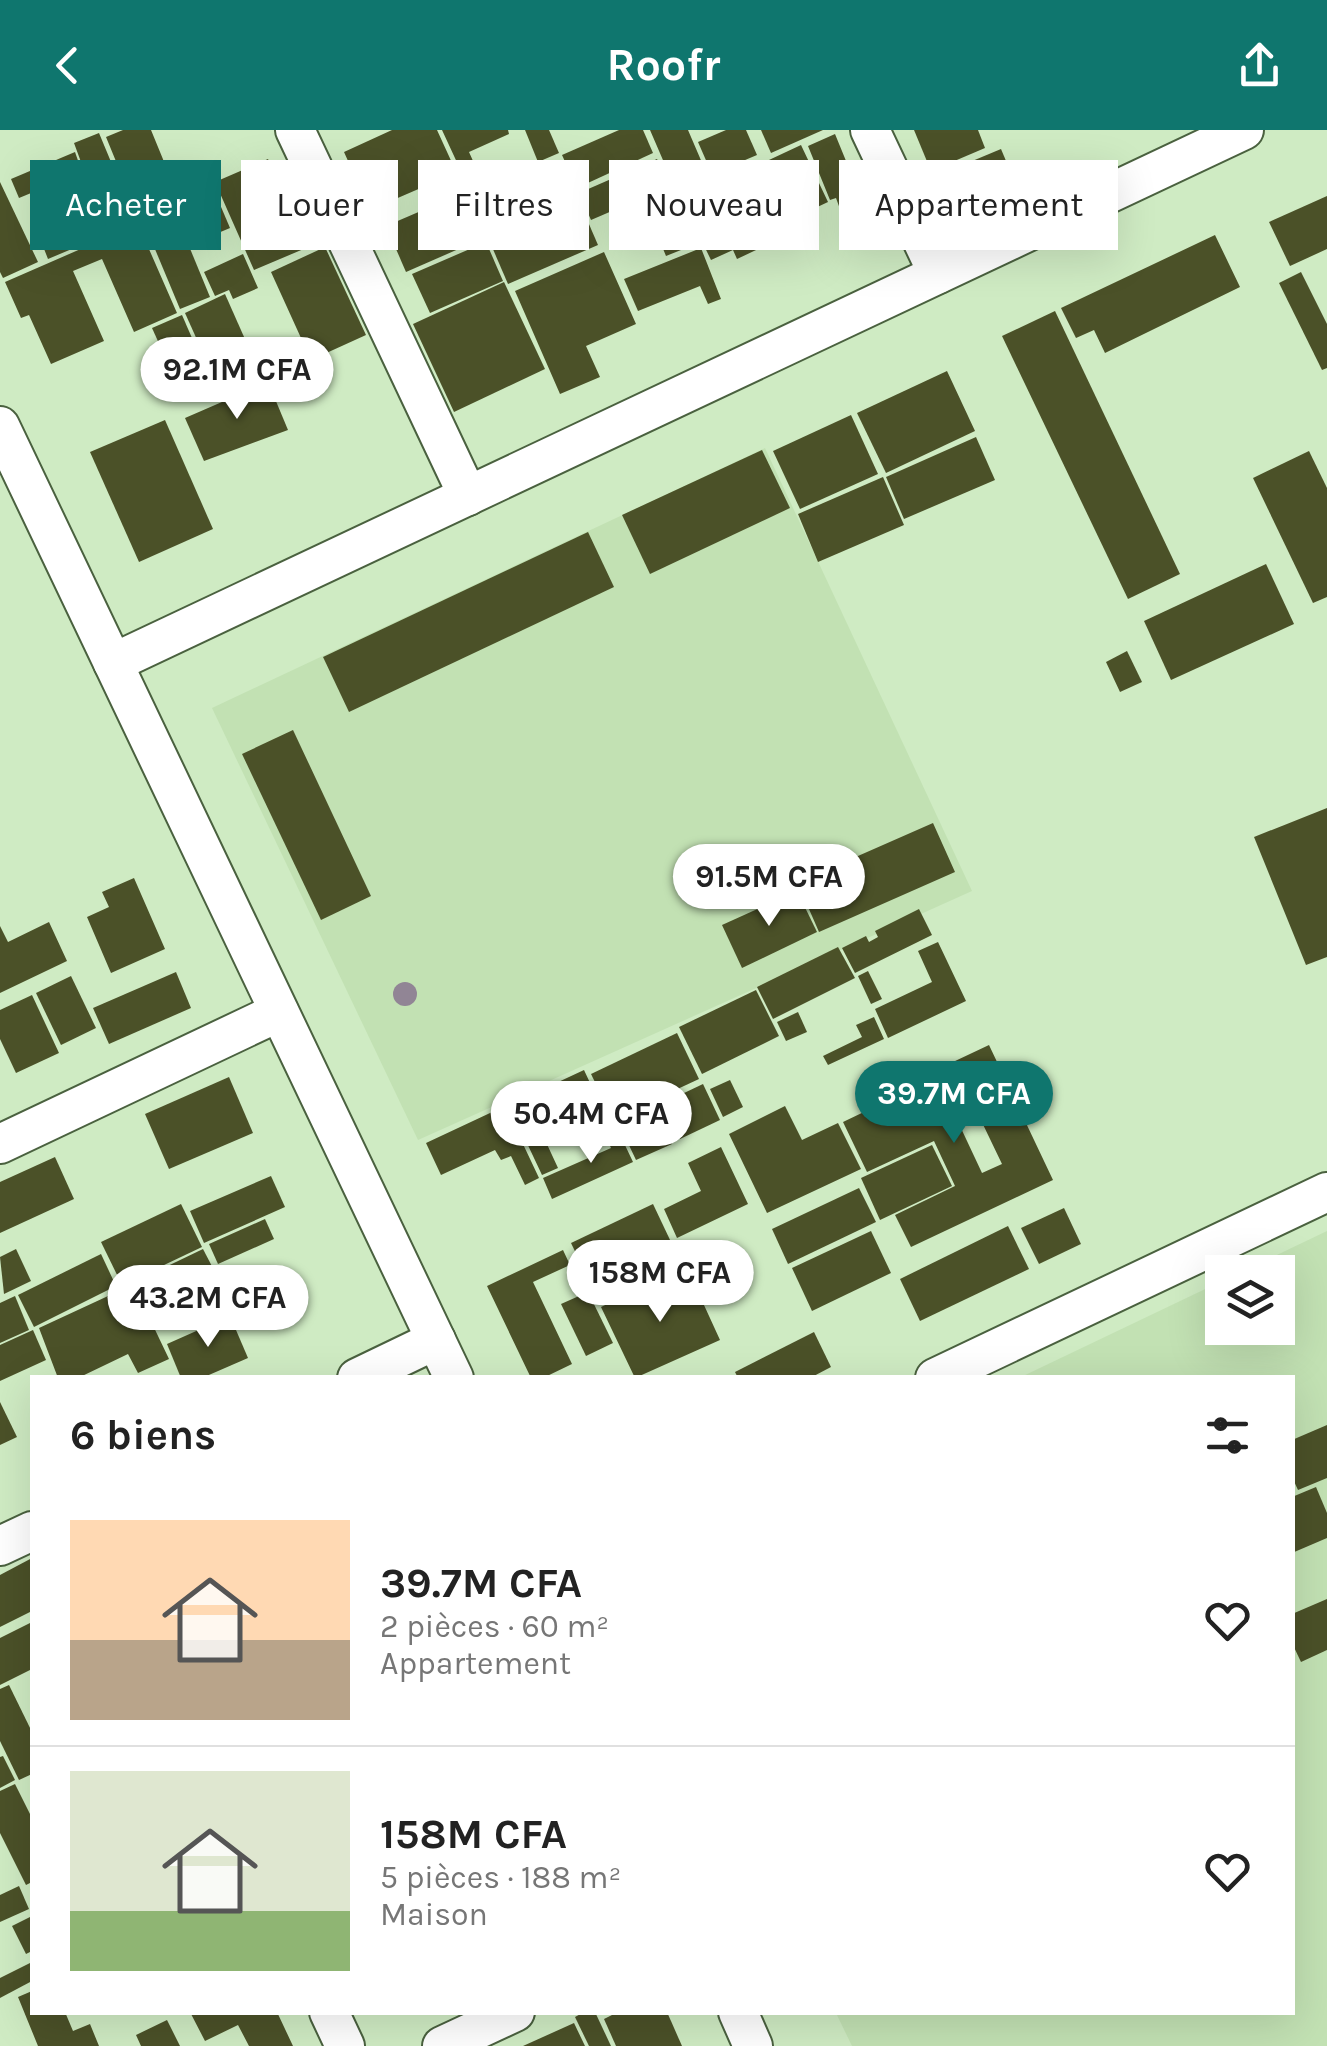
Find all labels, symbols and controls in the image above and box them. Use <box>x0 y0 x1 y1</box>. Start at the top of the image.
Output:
icon: back <box>40 38 95 93</box>
icon: share <box>1232 38 1287 93</box>
text: Roofr <box>606 39 721 91</box>
chip: Acheter <box>30 160 221 250</box>
chip: Louer <box>241 160 398 250</box>
chip: Filtres <box>418 160 589 250</box>
chip: Nouveau <box>609 160 819 250</box>
chip: Appartement <box>839 160 1118 250</box>
pin: 92.1M CFA <box>123 337 351 422</box>
text: 92.1M CFA <box>163 351 311 388</box>
pin: 91.5M CFA <box>655 844 883 929</box>
text: 91.5M CFA <box>695 858 843 895</box>
pin: 39.7M CFA <box>840 1061 1068 1146</box>
text: 39.7M CFA <box>877 1075 1031 1112</box>
pin: 50.4M CFA <box>477 1081 705 1166</box>
text: 50.4M CFA <box>513 1095 669 1132</box>
pin: 158M CFA <box>557 1240 763 1325</box>
text: 158M CFA <box>589 1254 731 1291</box>
map controls <box>1205 1255 1295 1345</box>
button: layers <box>1205 1255 1295 1345</box>
pin: 43.2M CFA <box>94 1265 322 1350</box>
text: 43.2M CFA <box>130 1279 286 1316</box>
icon: filters <box>1200 1408 1255 1463</box>
text: 6 biens <box>70 1410 216 1460</box>
text: 39.7M CFA <box>380 1558 582 1608</box>
icon: home <box>150 1560 270 1680</box>
icon: heart <box>1200 1593 1255 1648</box>
text: 2 pièces · 60 m² <box>380 1608 609 1645</box>
text: Appartement <box>380 1645 571 1682</box>
text: 158M CFA <box>380 1809 567 1859</box>
icon: home <box>150 1811 270 1931</box>
icon: heart <box>1200 1844 1255 1899</box>
text: 5 pièces · 188 m² <box>380 1859 621 1896</box>
text: Maison <box>380 1896 488 1933</box>

